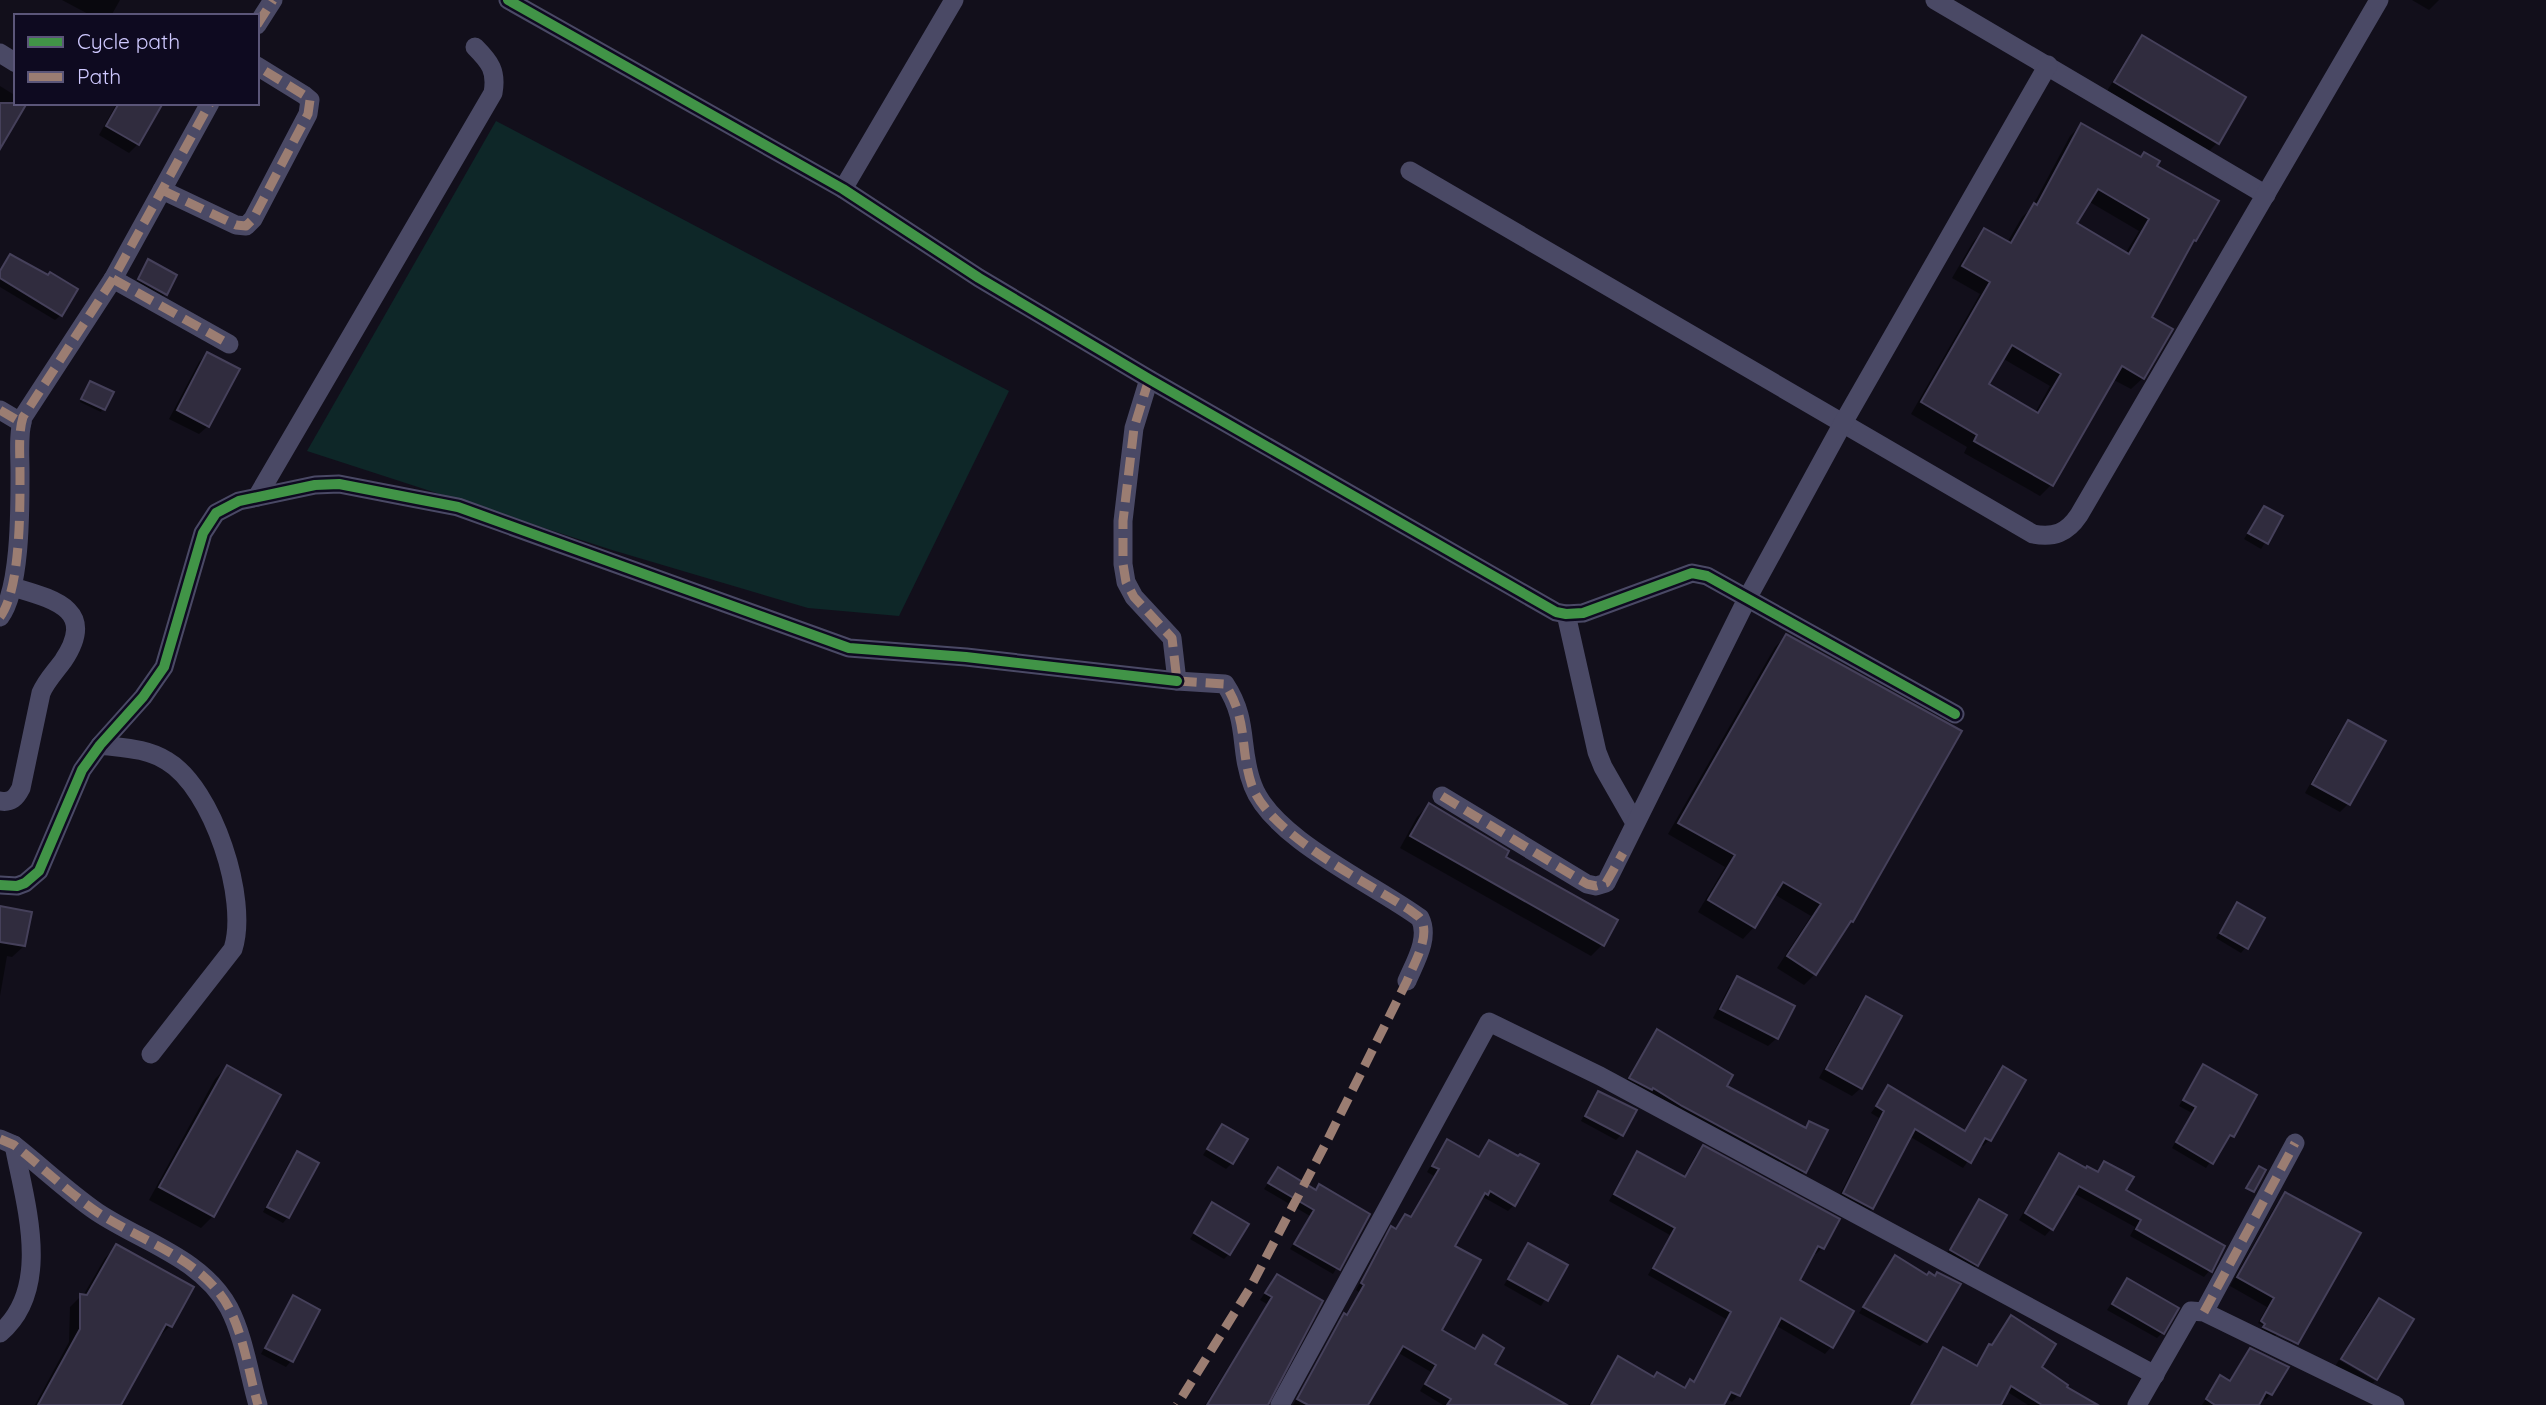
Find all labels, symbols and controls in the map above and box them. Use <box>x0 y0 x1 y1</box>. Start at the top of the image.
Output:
legend <box>14 14 259 105</box>
text: Cycle path <box>77 28 180 54</box>
text: Path <box>77 63 121 89</box>

